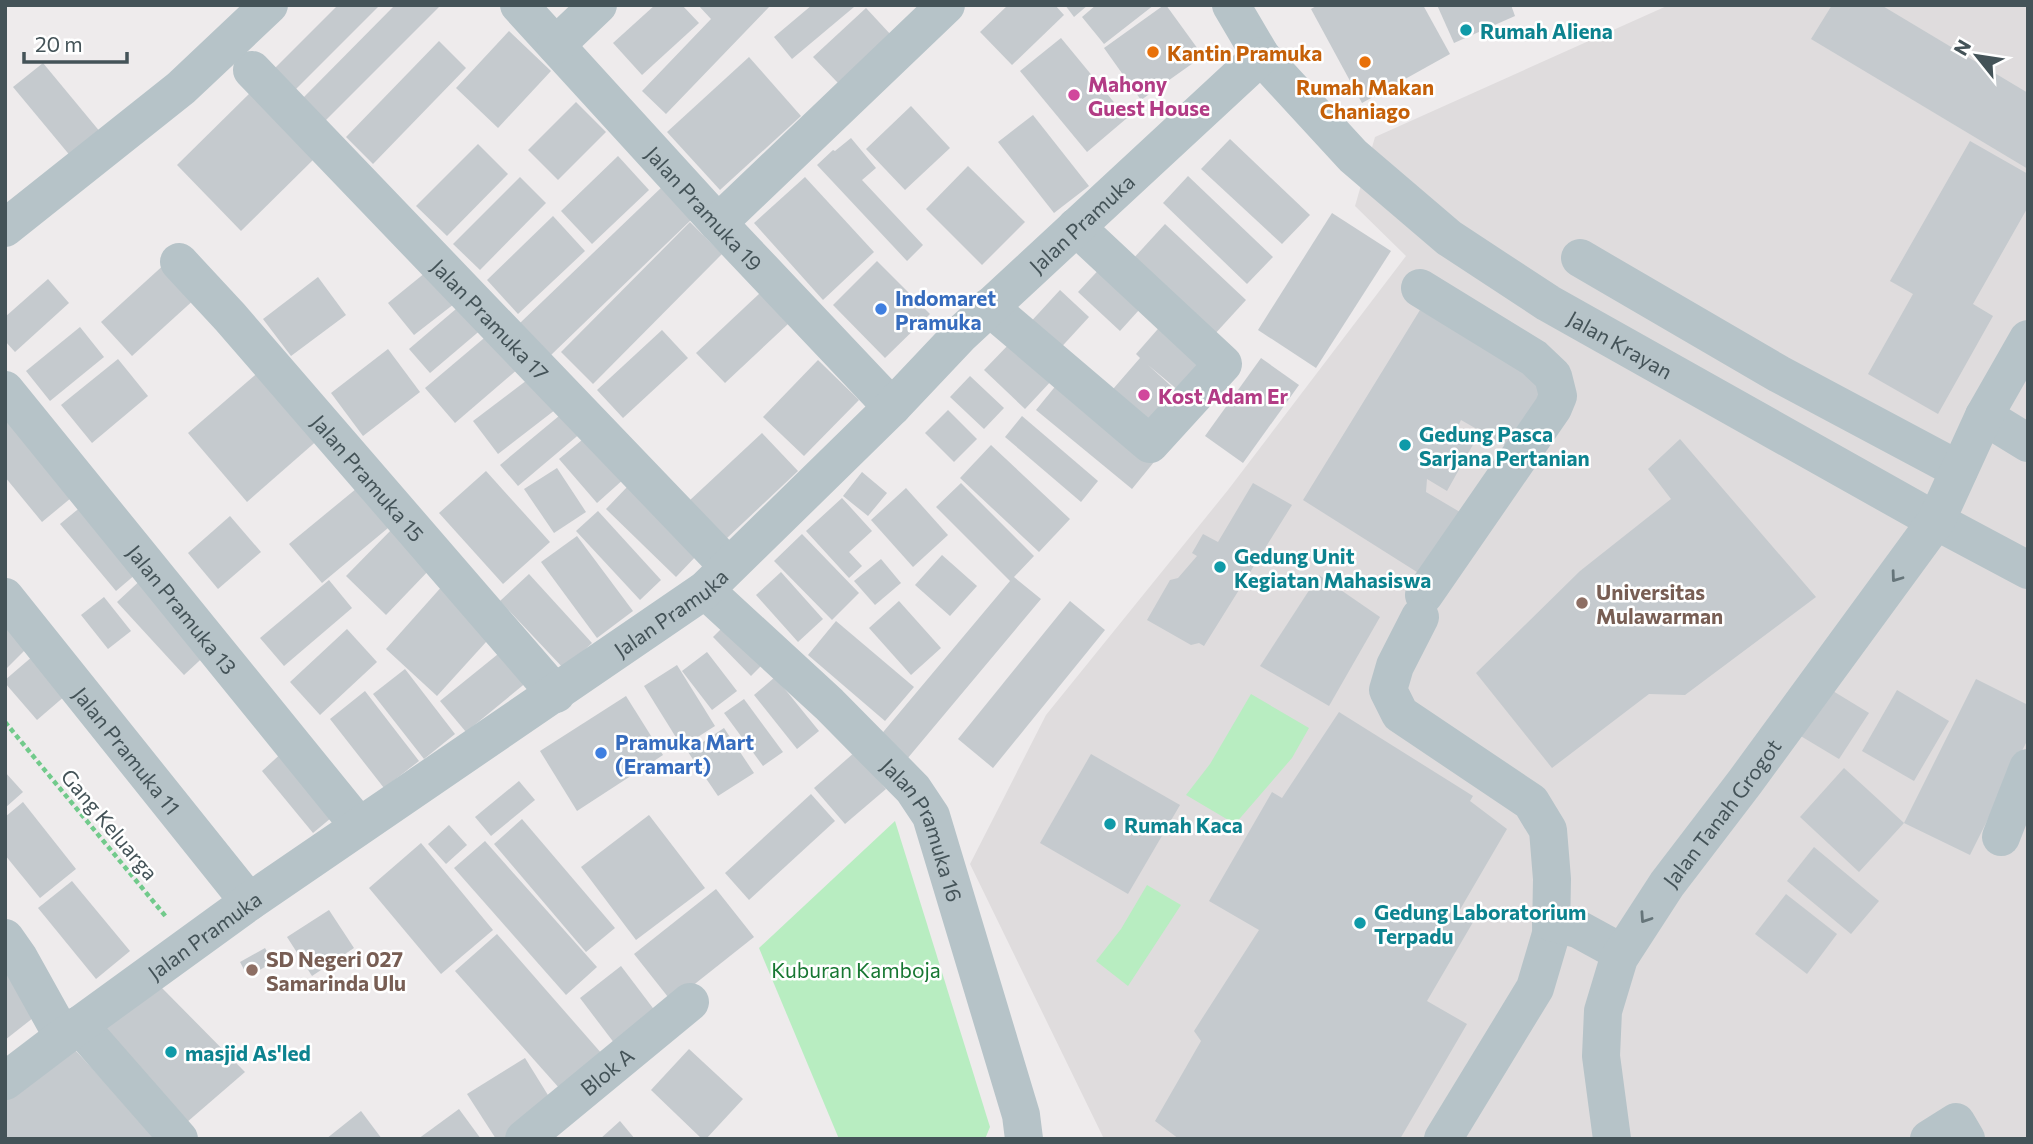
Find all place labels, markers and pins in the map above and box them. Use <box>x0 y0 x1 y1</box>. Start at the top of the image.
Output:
place label: Rumah Aliena <box>1480 18 1613 43</box>
marker: Rumah Aliena <box>1458 22 1474 38</box>
place label: Kantin Pramuka <box>1167 40 1322 65</box>
marker: Kantin Pramuka <box>1145 44 1161 60</box>
marker: Rumah Makan Chaniago <box>1357 54 1373 70</box>
place label: Mahony Guest House <box>1088 71 1210 120</box>
place label: Rumah Makan Chaniago <box>1296 74 1434 123</box>
marker: Mahony Guest House <box>1066 87 1082 103</box>
place label: Indomaret Pramuka <box>895 285 996 334</box>
marker: Indomaret Pramuka <box>873 301 889 317</box>
place label: Kost Adam Er <box>1158 383 1288 408</box>
marker: Kost Adam Er <box>1136 387 1152 403</box>
place label: Gedung Pasca Sarjana Pertanian <box>1419 421 1590 470</box>
marker: Gedung Pasca Sarjana Pertanian <box>1397 437 1413 453</box>
place label: Gedung Unit Kegiatan Mahasiswa <box>1234 543 1431 592</box>
marker: Gedung Unit Kegiatan Mahasiswa <box>1212 559 1228 575</box>
place label: Universitas Mulawarman <box>1596 579 1723 628</box>
marker: Universitas Mulawarman <box>1574 595 1590 611</box>
place label: Pramuka Mart (Eramart) <box>615 729 754 778</box>
marker: Pramuka Mart (Eramart) <box>593 745 609 761</box>
place label: Rumah Kaca <box>1124 812 1243 837</box>
marker: Rumah Kaca <box>1102 816 1118 832</box>
place label: Gedung Laboratorium Terpadu <box>1374 899 1586 948</box>
marker: Gedung Laboratorium Terpadu <box>1352 915 1368 931</box>
place label: SD Negeri 027 Samarinda Ulu <box>266 946 406 995</box>
marker: SD Negeri 027 Samarinda Ulu <box>244 962 260 978</box>
place label: masjid As'led <box>185 1040 311 1065</box>
marker: masjid As'led <box>163 1044 179 1060</box>

